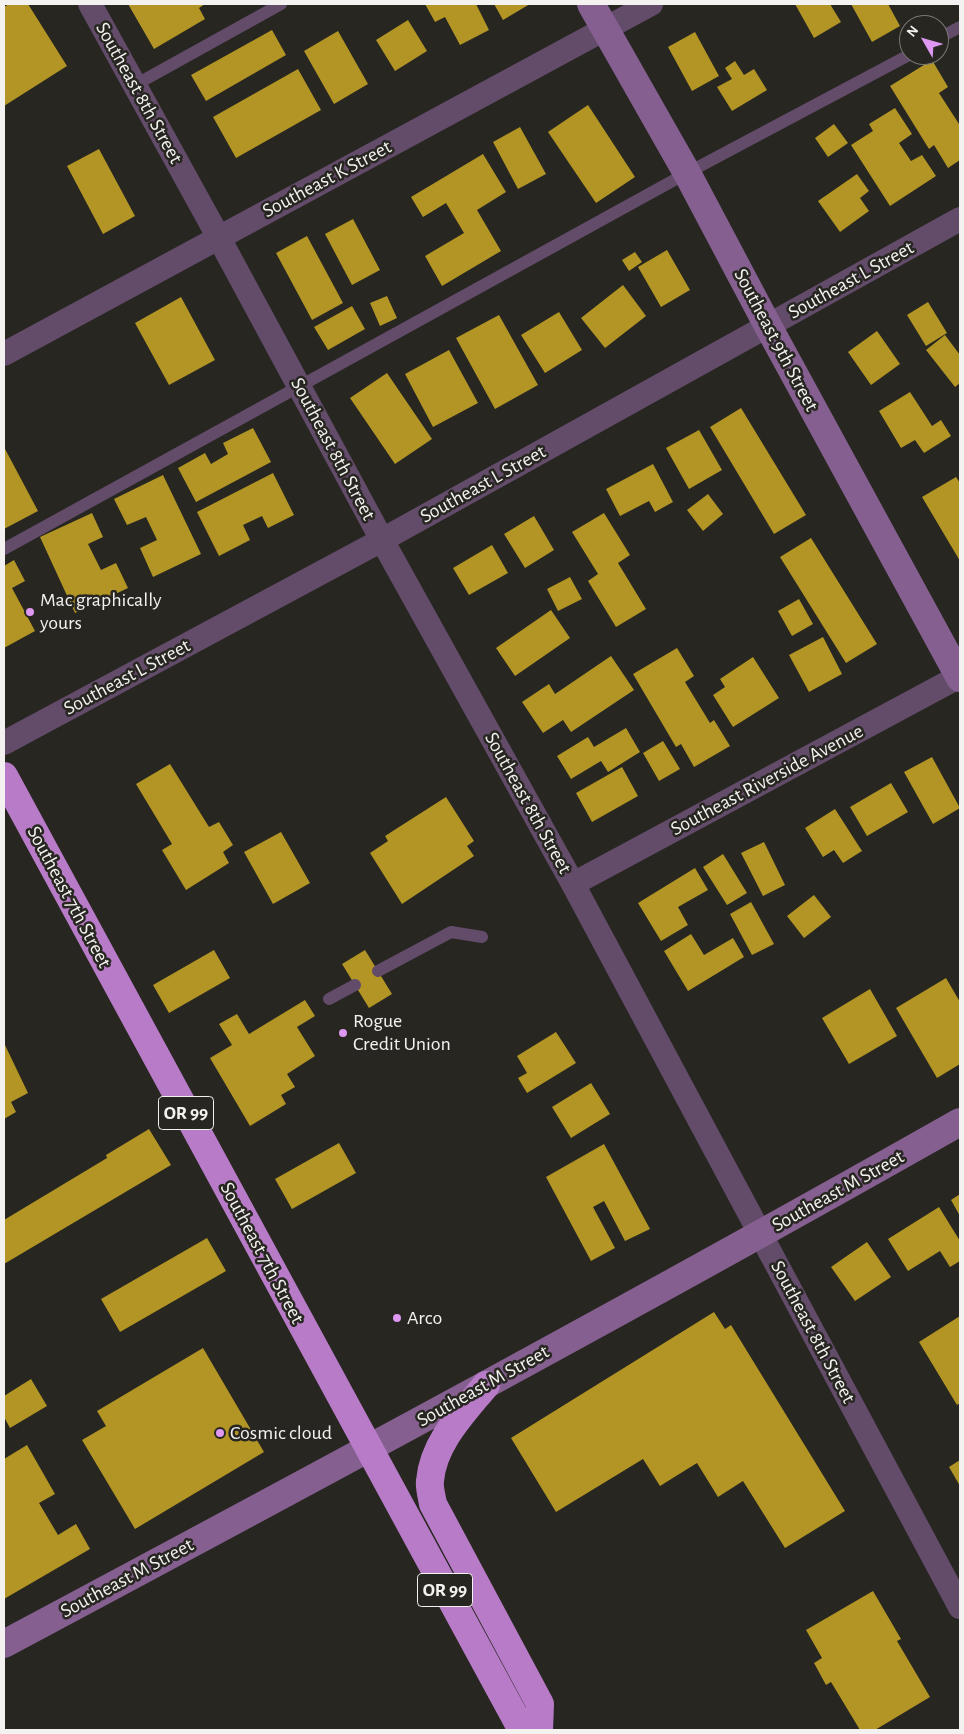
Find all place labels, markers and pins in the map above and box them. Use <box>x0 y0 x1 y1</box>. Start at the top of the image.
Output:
place label: Mac graphically yours <box>40 588 162 635</box>
marker: Mac graphically yours <box>24 606 36 618</box>
place label: Rogue Credit Union <box>353 1009 451 1056</box>
marker: Rogue Credit Union <box>337 1027 349 1039</box>
place label: Arco <box>407 1306 442 1330</box>
marker: Arco <box>391 1312 403 1324</box>
place label: Cosmic cloud <box>230 1421 332 1445</box>
marker: Cosmic cloud <box>214 1427 226 1439</box>

